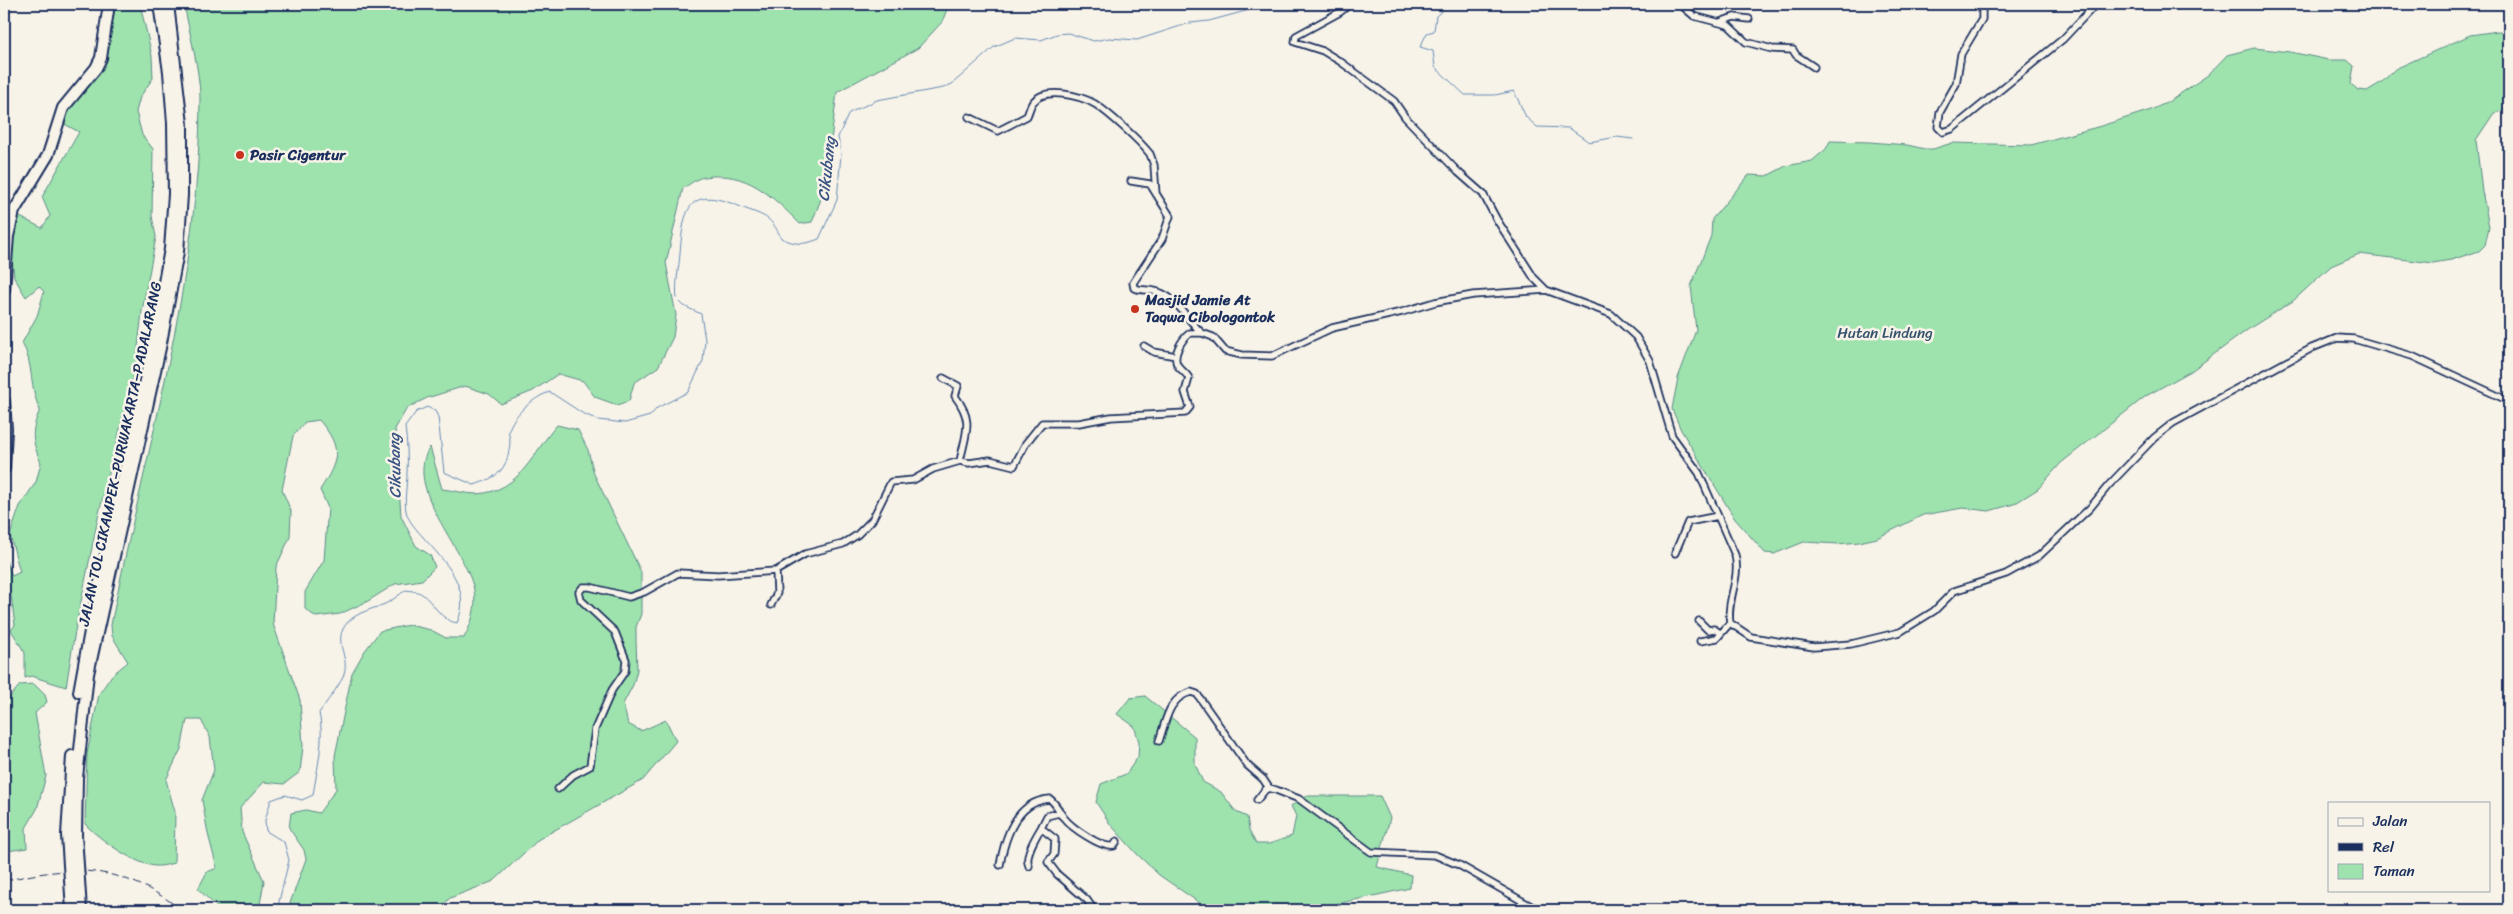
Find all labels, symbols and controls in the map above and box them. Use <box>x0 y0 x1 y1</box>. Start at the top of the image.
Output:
water label: Cikubang <box>809 133 845 203</box>
place label: Pasir Cigentur <box>250 142 347 168</box>
marker: Pasir Cigentur <box>234 149 246 161</box>
street label: JALAN TOL CIKAMPEK–PURWAKARTA–PADALARANG <box>71 279 169 630</box>
place label: Masjid Jamie At Taqwa Cibologontok <box>1144 287 1276 330</box>
marker: Masjid Jamie At Taqwa Cibologontok <box>1129 303 1141 315</box>
park label: Hutan Lindung <box>1837 320 1933 346</box>
water label: Cikubang <box>379 431 410 499</box>
legend <box>2328 802 2490 892</box>
text: Jalan <box>2372 808 2407 834</box>
text: Rel <box>2373 834 2395 860</box>
text: Taman <box>2373 858 2415 884</box>

